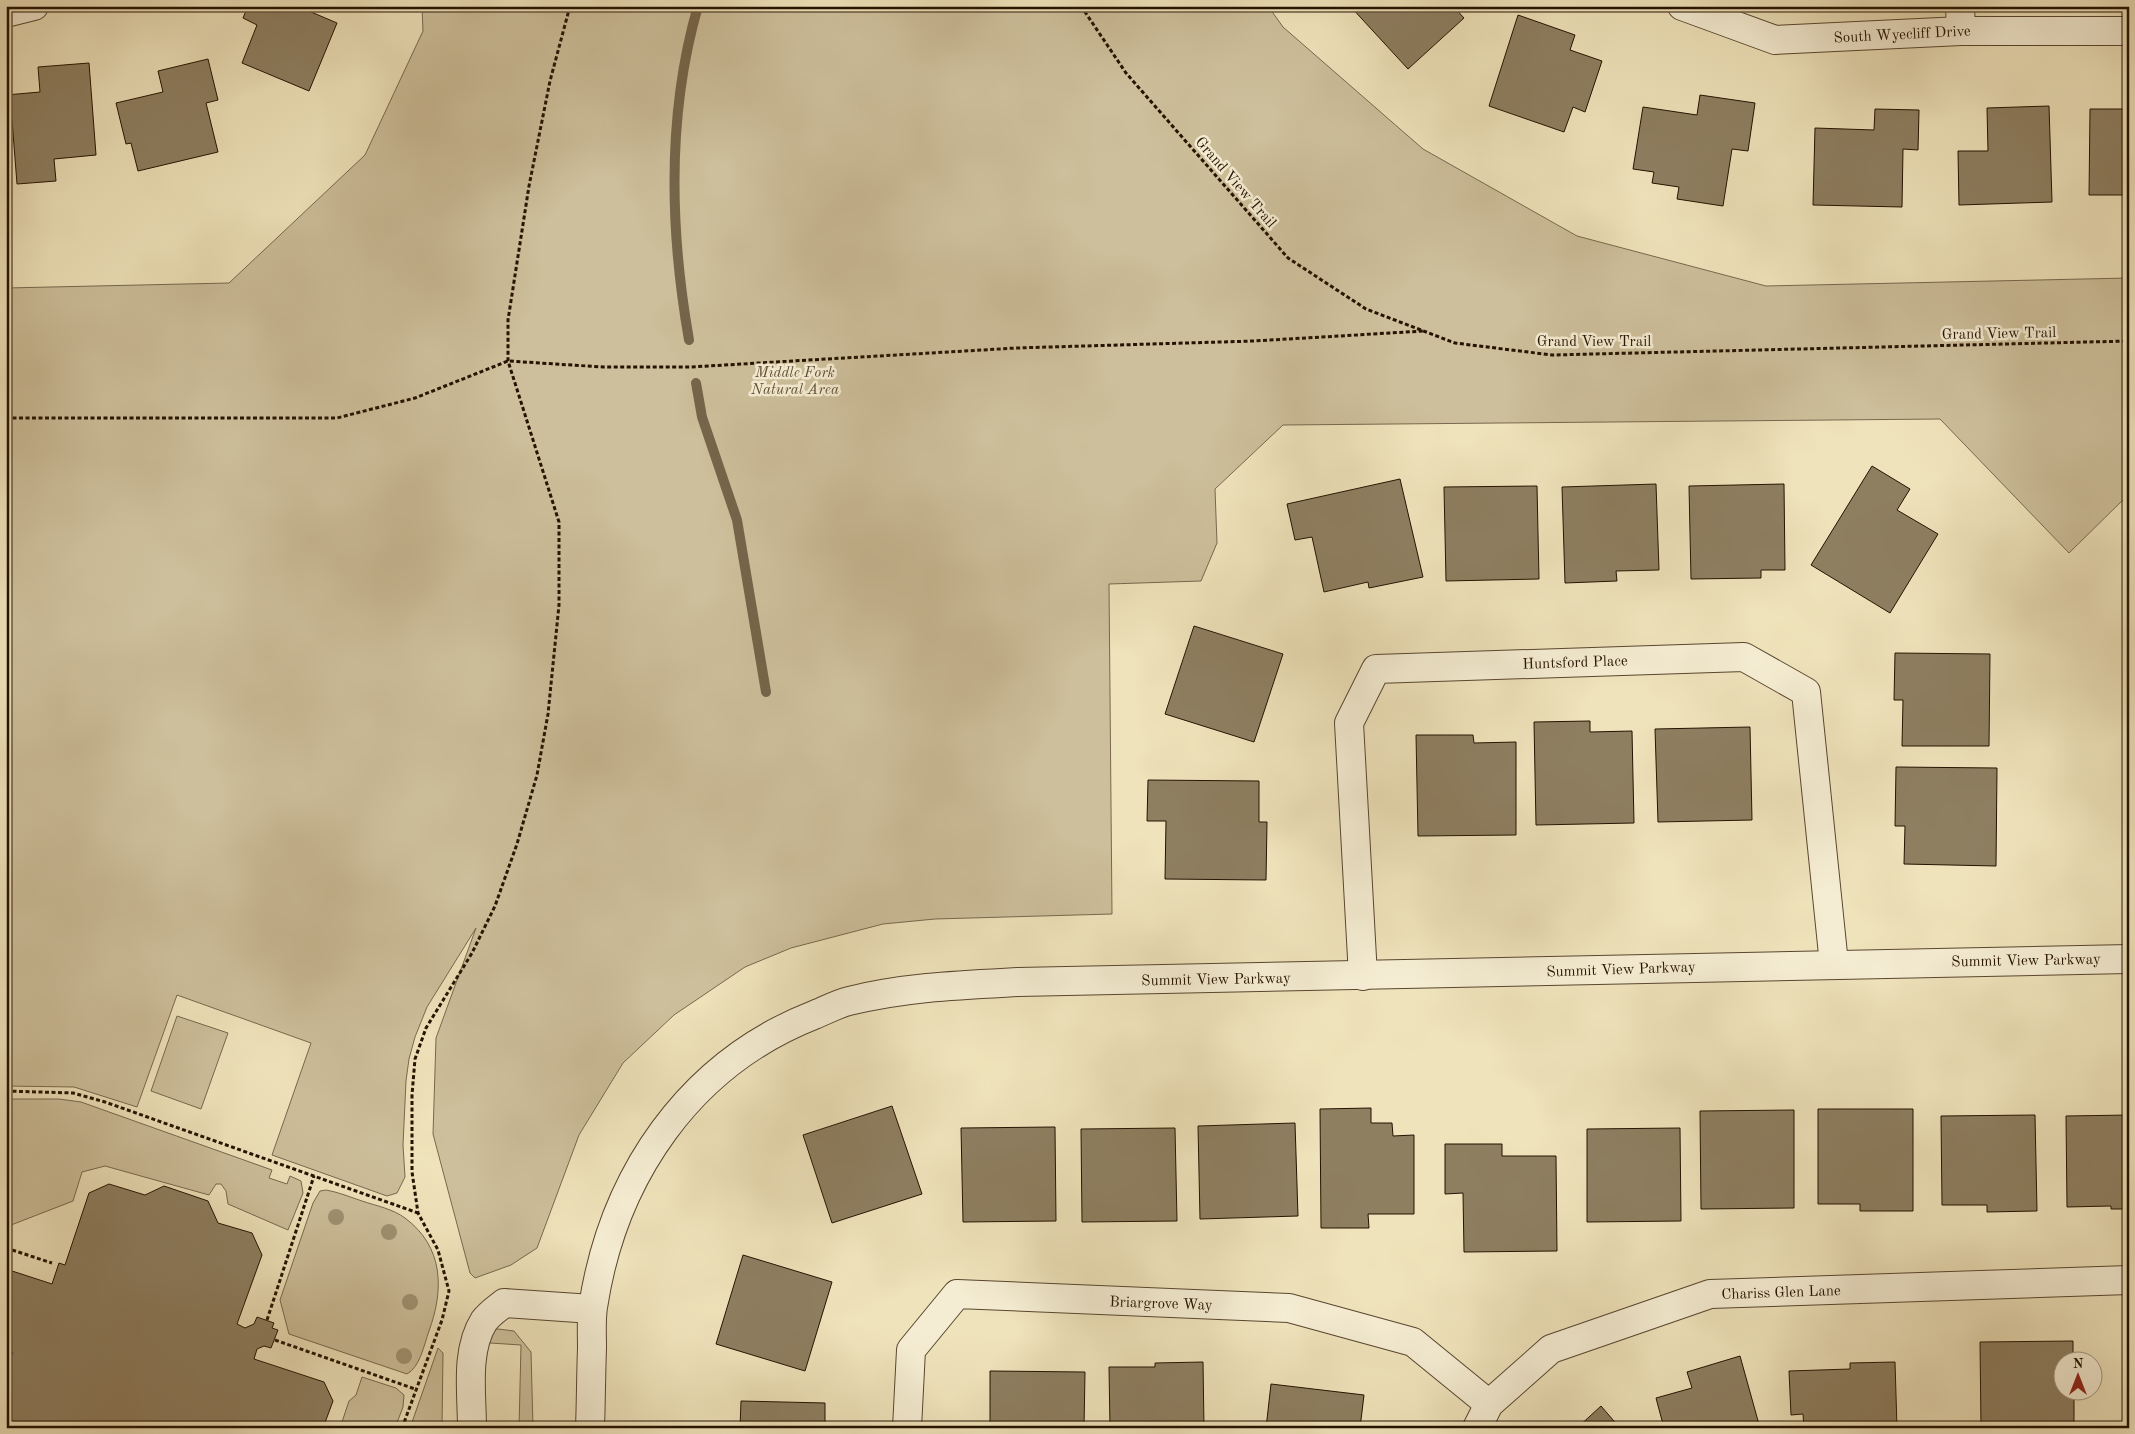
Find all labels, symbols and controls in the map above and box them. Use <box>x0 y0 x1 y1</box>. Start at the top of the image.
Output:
street label: South Wyecliff Drive <box>1833 24 1971 47</box>
street label: Grand View Trail <box>1192 135 1278 231</box>
street label: Grand View Trail <box>1942 326 2056 343</box>
street label: Grand View Trail <box>1537 335 1651 350</box>
park label: Middle Fork Natural Area <box>750 366 839 398</box>
street label: Huntsford Place <box>1522 654 1628 673</box>
street label: Summit View Parkway <box>1951 953 2101 970</box>
street label: Summit View Parkway <box>1546 960 1696 981</box>
street label: Summit View Parkway <box>1141 972 1291 989</box>
street label: Chariss Glen Lane <box>1721 1284 1841 1303</box>
street label: Briargrove Way <box>1109 1295 1213 1314</box>
north arrow <box>2052 1352 2102 1402</box>
text: N <box>2073 1357 2084 1371</box>

